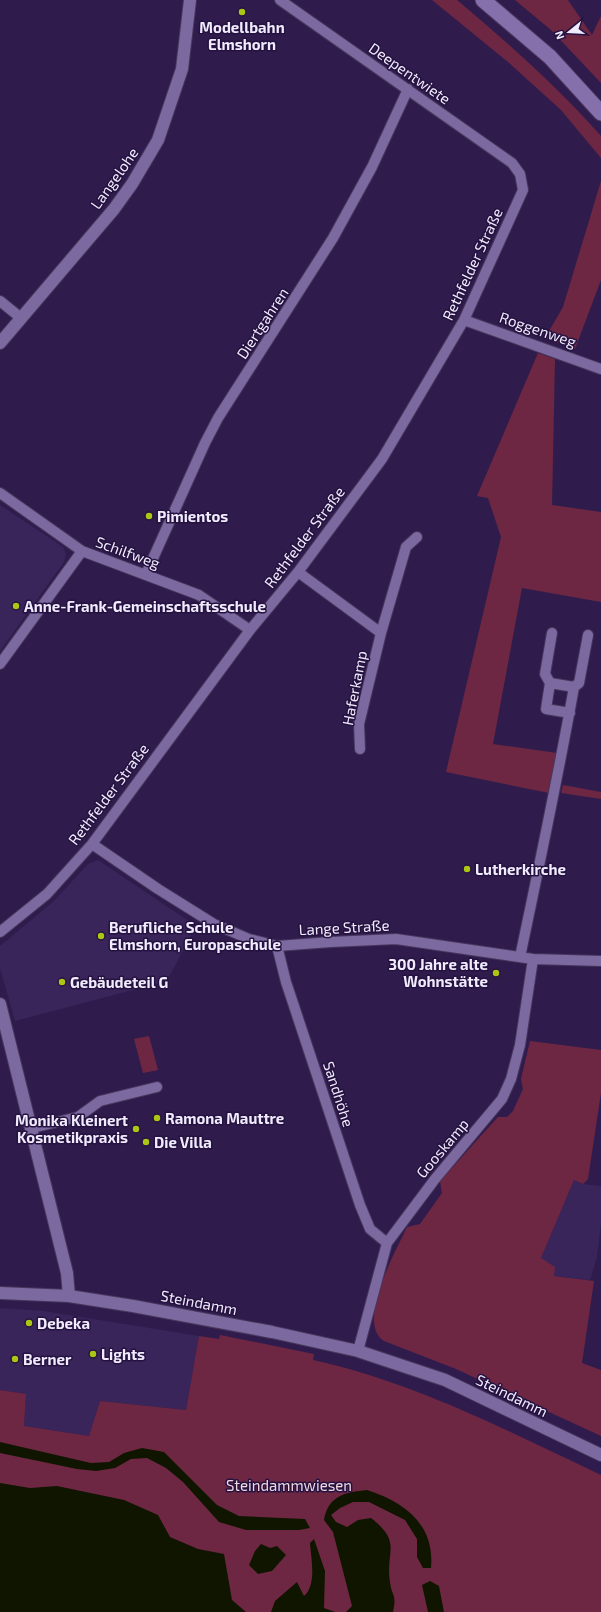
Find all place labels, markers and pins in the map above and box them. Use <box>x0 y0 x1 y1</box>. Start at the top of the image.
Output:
marker: Modellbahn Elmshorn <box>237 7 247 17</box>
place label: Modellbahn Elmshorn <box>199 18 285 53</box>
place label: Pimientos <box>157 507 228 525</box>
marker: Pimientos <box>144 511 154 521</box>
place label: Anne-Frank-Gemeinschaftsschule <box>24 597 266 615</box>
marker: Anne-Frank-Gemeinschaftsschule <box>11 601 21 611</box>
place label: Lutherkirche <box>475 860 566 878</box>
marker: Lutherkirche <box>462 864 472 874</box>
place label: Berufliche Schule Elmshorn, Europaschule <box>109 918 281 953</box>
marker: Berufliche Schule Elmshorn, Europaschule <box>96 931 106 941</box>
place label: 300 Jahre alte Wohnstätte <box>389 955 488 990</box>
marker: 300 Jahre alte Wohnstätte <box>491 968 501 978</box>
place label: Gebäudeteil G <box>70 973 168 991</box>
marker: Gebäudeteil G <box>57 977 67 987</box>
place label: Ramona Mauttre <box>165 1109 284 1127</box>
place label: Monika Kleinert Kosmetikpraxis <box>15 1111 128 1146</box>
marker: Ramona Mauttre <box>152 1113 162 1123</box>
marker: Monika Kleinert Kosmetikpraxis <box>131 1124 141 1134</box>
place label: Die Villa <box>154 1133 212 1151</box>
marker: Die Villa <box>141 1137 151 1147</box>
place label: Debeka <box>37 1314 90 1332</box>
marker: Debeka <box>24 1318 34 1328</box>
place label: Lights <box>101 1345 145 1363</box>
marker: Lights <box>88 1349 98 1359</box>
place label: Berner <box>23 1350 72 1368</box>
marker: Berner <box>10 1354 20 1364</box>

